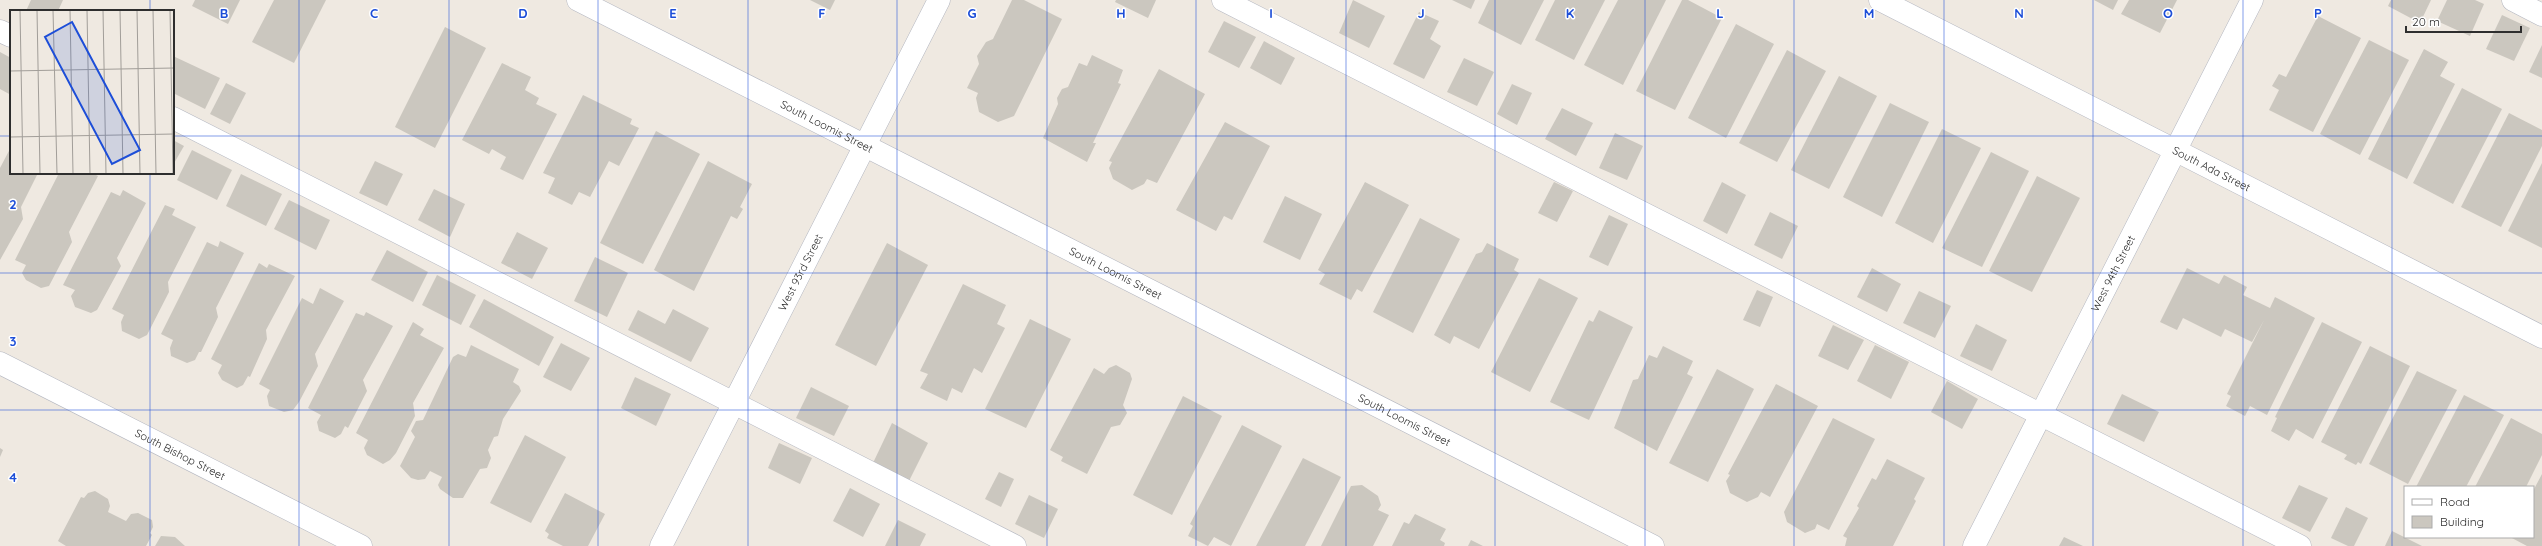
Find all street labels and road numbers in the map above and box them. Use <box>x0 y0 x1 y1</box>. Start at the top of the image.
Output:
street label: South Loomis Street <box>778 97 876 156</box>
street label: South Ada Street <box>2170 143 2253 195</box>
street label: West 93rd Street <box>775 231 826 313</box>
street label: West 94th Street <box>2088 233 2138 314</box>
street label: South Loomis Street <box>1067 244 1164 303</box>
street label: South Loomis Street <box>1356 390 1453 449</box>
street label: South Bishop Street <box>133 426 228 483</box>

